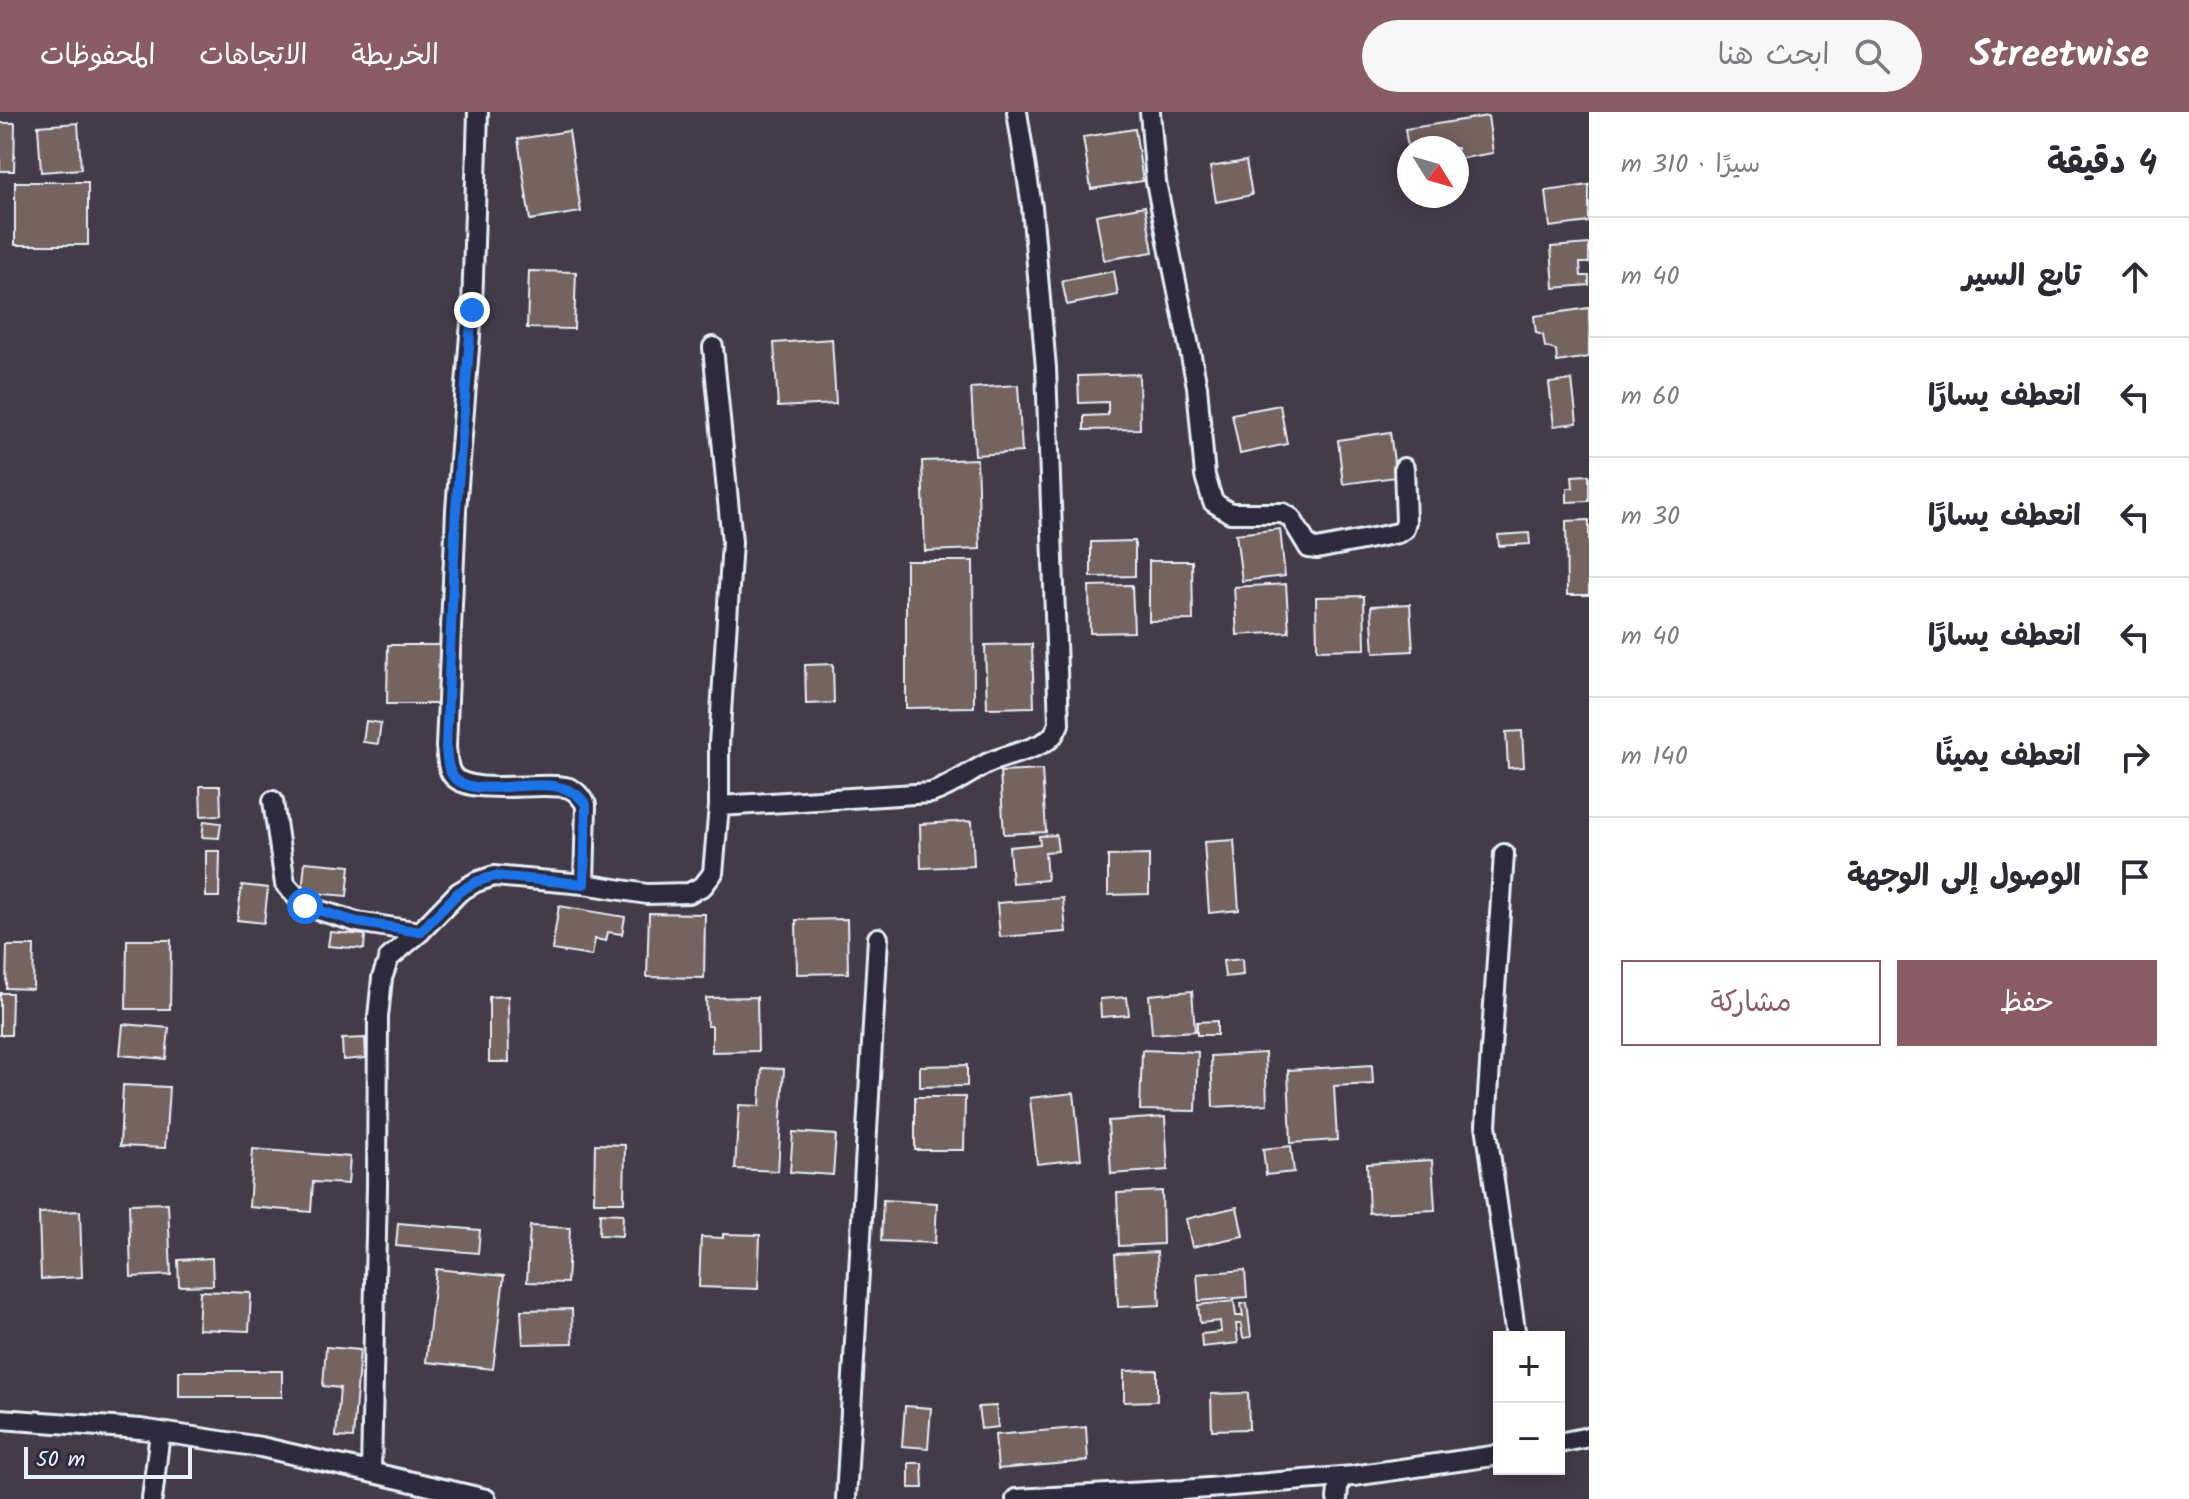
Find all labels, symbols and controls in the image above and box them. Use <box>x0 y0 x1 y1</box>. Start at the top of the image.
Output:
search box <box>1362 20 1922 92</box>
text: Streetwise <box>1970 26 2149 86</box>
text: ابحث هنا <box>1717 32 1830 80</box>
text: المحفوظات <box>40 34 155 79</box>
text: الاتجاهات <box>199 34 307 79</box>
text: الخريطة <box>351 34 439 79</box>
icon: search <box>1850 34 1894 78</box>
north arrow <box>1397 136 1469 208</box>
text: 4 دقيقة <box>2047 137 2157 191</box>
text: سيرًا · 310 m <box>1621 144 1760 186</box>
text: تابع السير <box>1963 253 2081 301</box>
icon: ahead <box>2113 255 2157 299</box>
text: 40 m <box>1621 256 1679 298</box>
route end <box>454 292 490 328</box>
text: انعطف يسارًا <box>1928 373 2081 421</box>
icon: left <box>2113 375 2157 419</box>
text: 60 m <box>1621 376 1680 418</box>
text: انعطف يسارًا <box>1928 493 2081 541</box>
icon: left <box>2113 495 2157 539</box>
text: 30 m <box>1621 496 1680 538</box>
text: انعطف يسارًا <box>1928 613 2081 661</box>
icon: left <box>2113 615 2157 659</box>
text: 40 m <box>1621 616 1679 658</box>
text: انعطف يمينًا <box>1935 733 2081 781</box>
icon: right <box>2113 735 2157 779</box>
text: 140 m <box>1621 736 1688 778</box>
text: الوصول إلى الوجهة <box>1847 853 2081 901</box>
icon: arrive <box>2113 855 2157 899</box>
route start <box>287 888 323 924</box>
button: مشاركة <box>1621 960 1881 1046</box>
button: حفظ <box>1897 960 2157 1046</box>
map controls <box>1493 1331 1565 1475</box>
button: + <box>1493 1331 1565 1403</box>
button: − <box>1493 1403 1565 1475</box>
scale bar <box>24 1443 192 1479</box>
text: 50 m <box>36 1443 85 1478</box>

